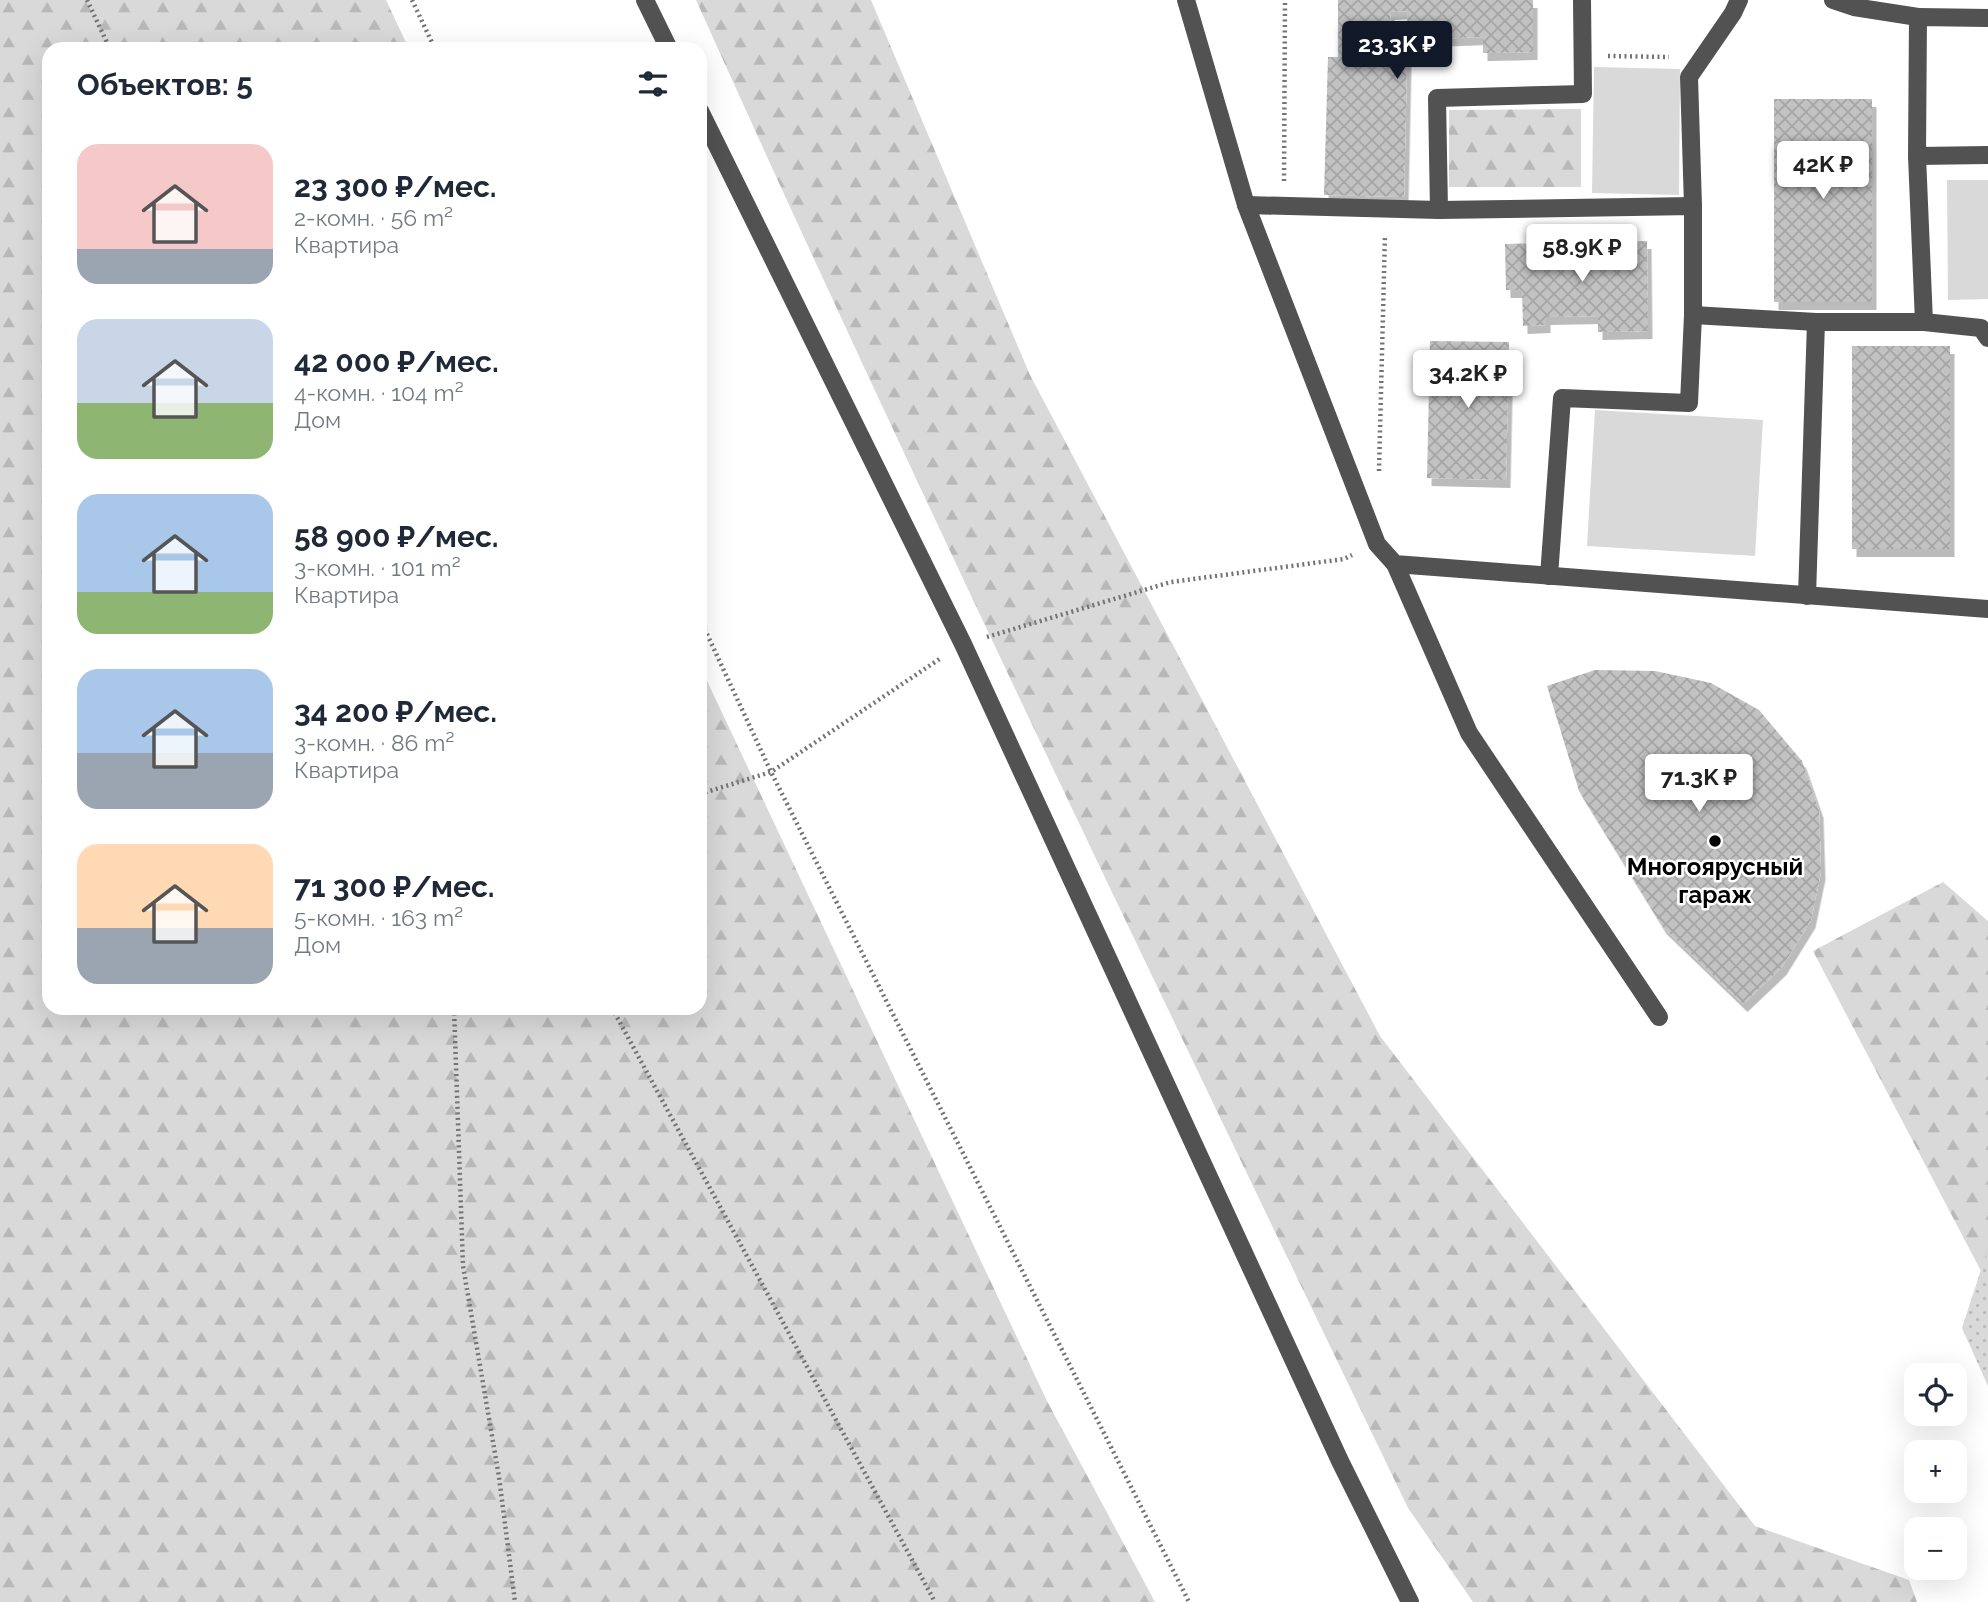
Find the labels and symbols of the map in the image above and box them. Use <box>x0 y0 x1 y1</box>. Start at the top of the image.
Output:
pin: 23.3K ₽ <box>1332 22 1462 81</box>
pin: 42K ₽ <box>1774 142 1872 201</box>
pin: 58.9K ₽ <box>1517 224 1647 284</box>
pin: 34.2K ₽ <box>1403 350 1533 410</box>
pin: 71.3K ₽ <box>1634 754 1764 814</box>
marker: Многоярусный гараж <box>1707 833 1723 849</box>
place label: Многоярусный гараж <box>1627 852 1803 909</box>

